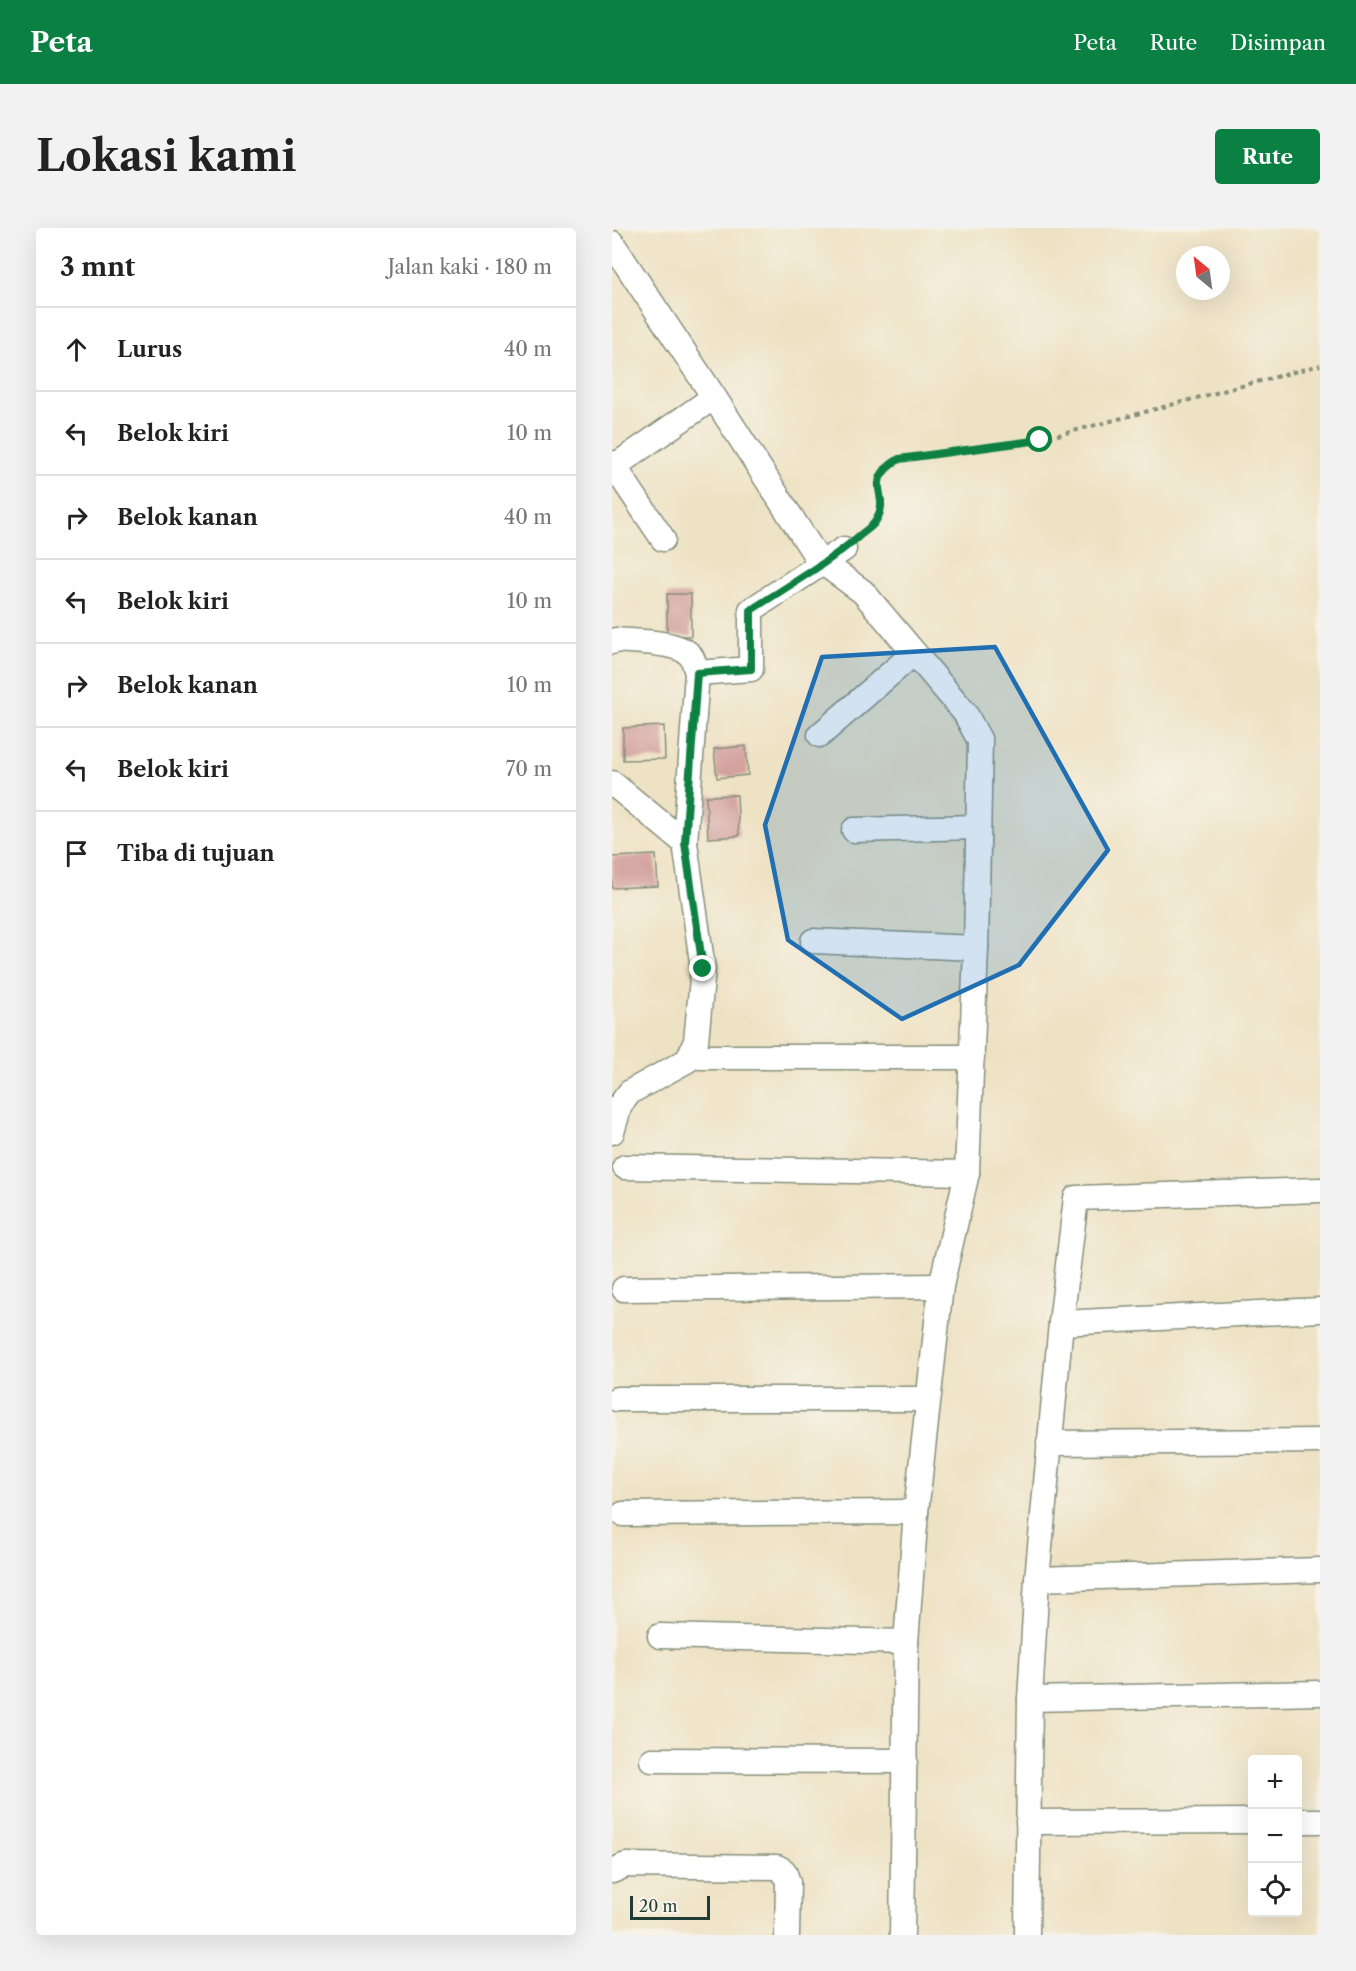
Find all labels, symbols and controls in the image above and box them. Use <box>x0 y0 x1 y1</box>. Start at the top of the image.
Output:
text: Peta <box>30 25 93 59</box>
text: Peta <box>1073 30 1117 55</box>
text: Rute <box>1150 30 1197 55</box>
text: Disimpan <box>1230 30 1326 55</box>
button: Rute <box>1215 129 1320 184</box>
text: Lokasi kami <box>36 130 297 182</box>
north arrow <box>1176 246 1230 300</box>
text: 3 mnt <box>60 251 135 283</box>
text: Jalan kaki · 180 m <box>388 255 552 279</box>
icon: ahead <box>60 333 93 366</box>
text: Lurus <box>117 336 182 363</box>
text: 40 m <box>504 337 552 361</box>
icon: left <box>60 417 93 450</box>
text: Belok kiri <box>117 420 229 447</box>
text: 10 m <box>507 421 552 445</box>
route start <box>1026 426 1052 452</box>
icon: right <box>60 501 93 534</box>
text: Belok kanan <box>117 504 258 531</box>
text: 40 m <box>504 505 552 529</box>
icon: left <box>60 585 93 618</box>
text: Belok kiri <box>117 588 229 615</box>
text: 10 m <box>507 589 552 613</box>
icon: right <box>60 669 93 702</box>
text: Belok kanan <box>117 672 258 699</box>
text: 10 m <box>507 673 552 697</box>
icon: left <box>60 753 93 786</box>
text: Belok kiri <box>117 756 229 783</box>
text: 70 m <box>506 757 552 781</box>
icon: arrive <box>60 837 93 870</box>
text: Tiba di tujuan <box>117 840 275 867</box>
route end <box>689 955 715 981</box>
map controls <box>1248 1755 1302 1917</box>
button: + <box>1248 1755 1302 1809</box>
button: − <box>1248 1809 1302 1863</box>
button: locate <box>1248 1863 1302 1917</box>
scale bar <box>630 1893 710 1920</box>
text: 20 m <box>639 1896 678 1916</box>

